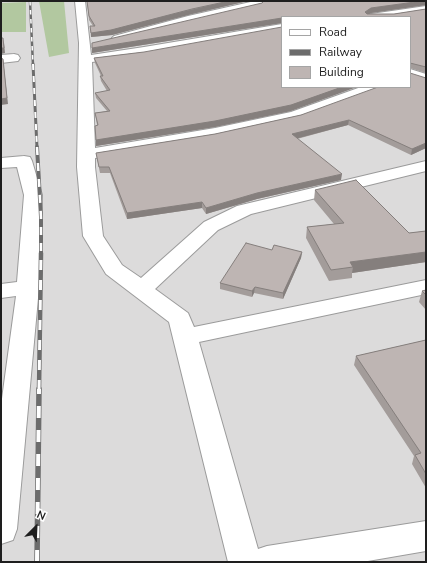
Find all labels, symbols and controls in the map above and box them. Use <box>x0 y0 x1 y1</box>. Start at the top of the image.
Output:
legend <box>281 16 411 88</box>
text: Road <box>319 24 347 40</box>
text: Railway <box>319 44 362 60</box>
text: Building <box>319 64 364 80</box>
north arrow <box>16 507 56 547</box>
text: N <box>34 507 48 524</box>

